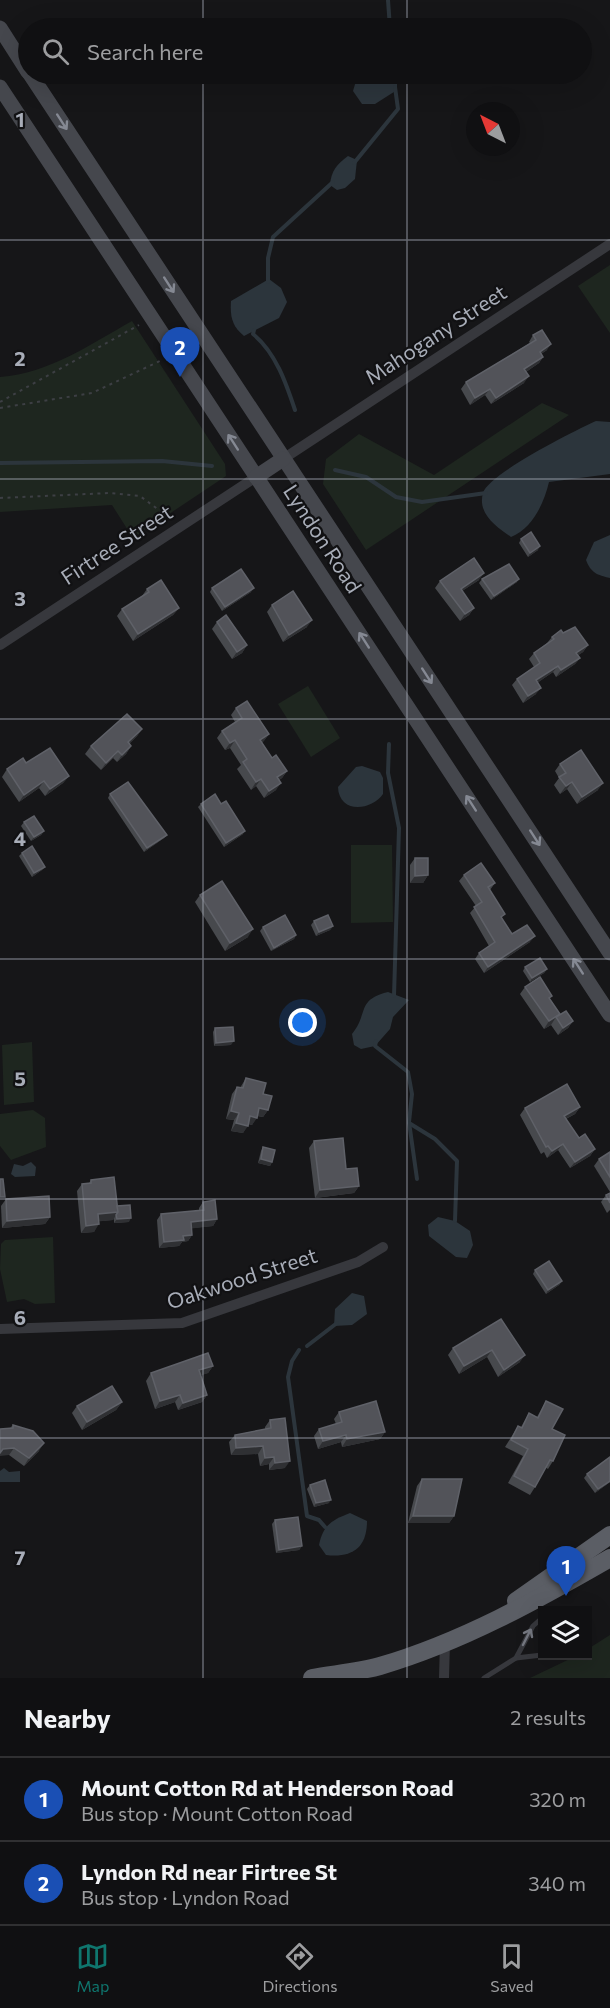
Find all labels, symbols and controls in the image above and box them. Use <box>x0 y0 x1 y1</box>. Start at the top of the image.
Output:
search box <box>18 18 592 84</box>
icon: search <box>39 35 72 68</box>
text: Search here <box>87 38 203 65</box>
north arrow <box>466 102 520 156</box>
text: 1 <box>15 107 25 131</box>
one-way arrow <box>56 114 68 130</box>
one-way arrow <box>163 277 175 293</box>
street label: Mahogany Street <box>360 279 511 389</box>
pin: 2 <box>160 328 200 377</box>
text: 2 <box>14 346 26 370</box>
one-way arrow <box>227 434 239 451</box>
street label: Lyndon Road <box>279 479 368 597</box>
street label: Firtree Street <box>56 498 177 589</box>
text: 3 <box>14 586 26 610</box>
one-way arrow <box>357 632 369 649</box>
one-way arrow <box>421 667 434 684</box>
one-way arrow <box>464 795 476 812</box>
text: 4 <box>14 826 26 850</box>
one-way arrow <box>528 830 541 847</box>
one-way arrow <box>572 958 584 975</box>
your location <box>288 1008 317 1037</box>
text: 5 <box>14 1066 26 1090</box>
street label: Oakwood Street <box>163 1241 320 1314</box>
text: 6 <box>14 1305 26 1329</box>
text: 7 <box>15 1545 26 1569</box>
pin: 1 <box>546 1546 586 1596</box>
map controls <box>538 1606 592 1660</box>
button: layers <box>538 1606 592 1660</box>
one-way arrow <box>522 1628 534 1646</box>
text: Nearby <box>24 1702 111 1733</box>
text: 2 results <box>510 1705 586 1729</box>
text: Mount Cotton Rd at Henderson Road <box>81 1774 454 1801</box>
text: 1 <box>39 1787 48 1811</box>
text: 320 m <box>529 1787 586 1811</box>
text: Bus stop · Mount Cotton Road <box>81 1801 353 1825</box>
text: Lyndon Rd near Firtree St <box>81 1858 337 1885</box>
text: 2 <box>38 1871 49 1895</box>
text: 340 m <box>528 1871 586 1895</box>
text: Bus stop · Lyndon Road <box>81 1885 289 1909</box>
tab: Map <box>76 1940 109 1995</box>
tab: Directions <box>262 1940 337 1995</box>
tab: Saved <box>490 1940 534 1995</box>

